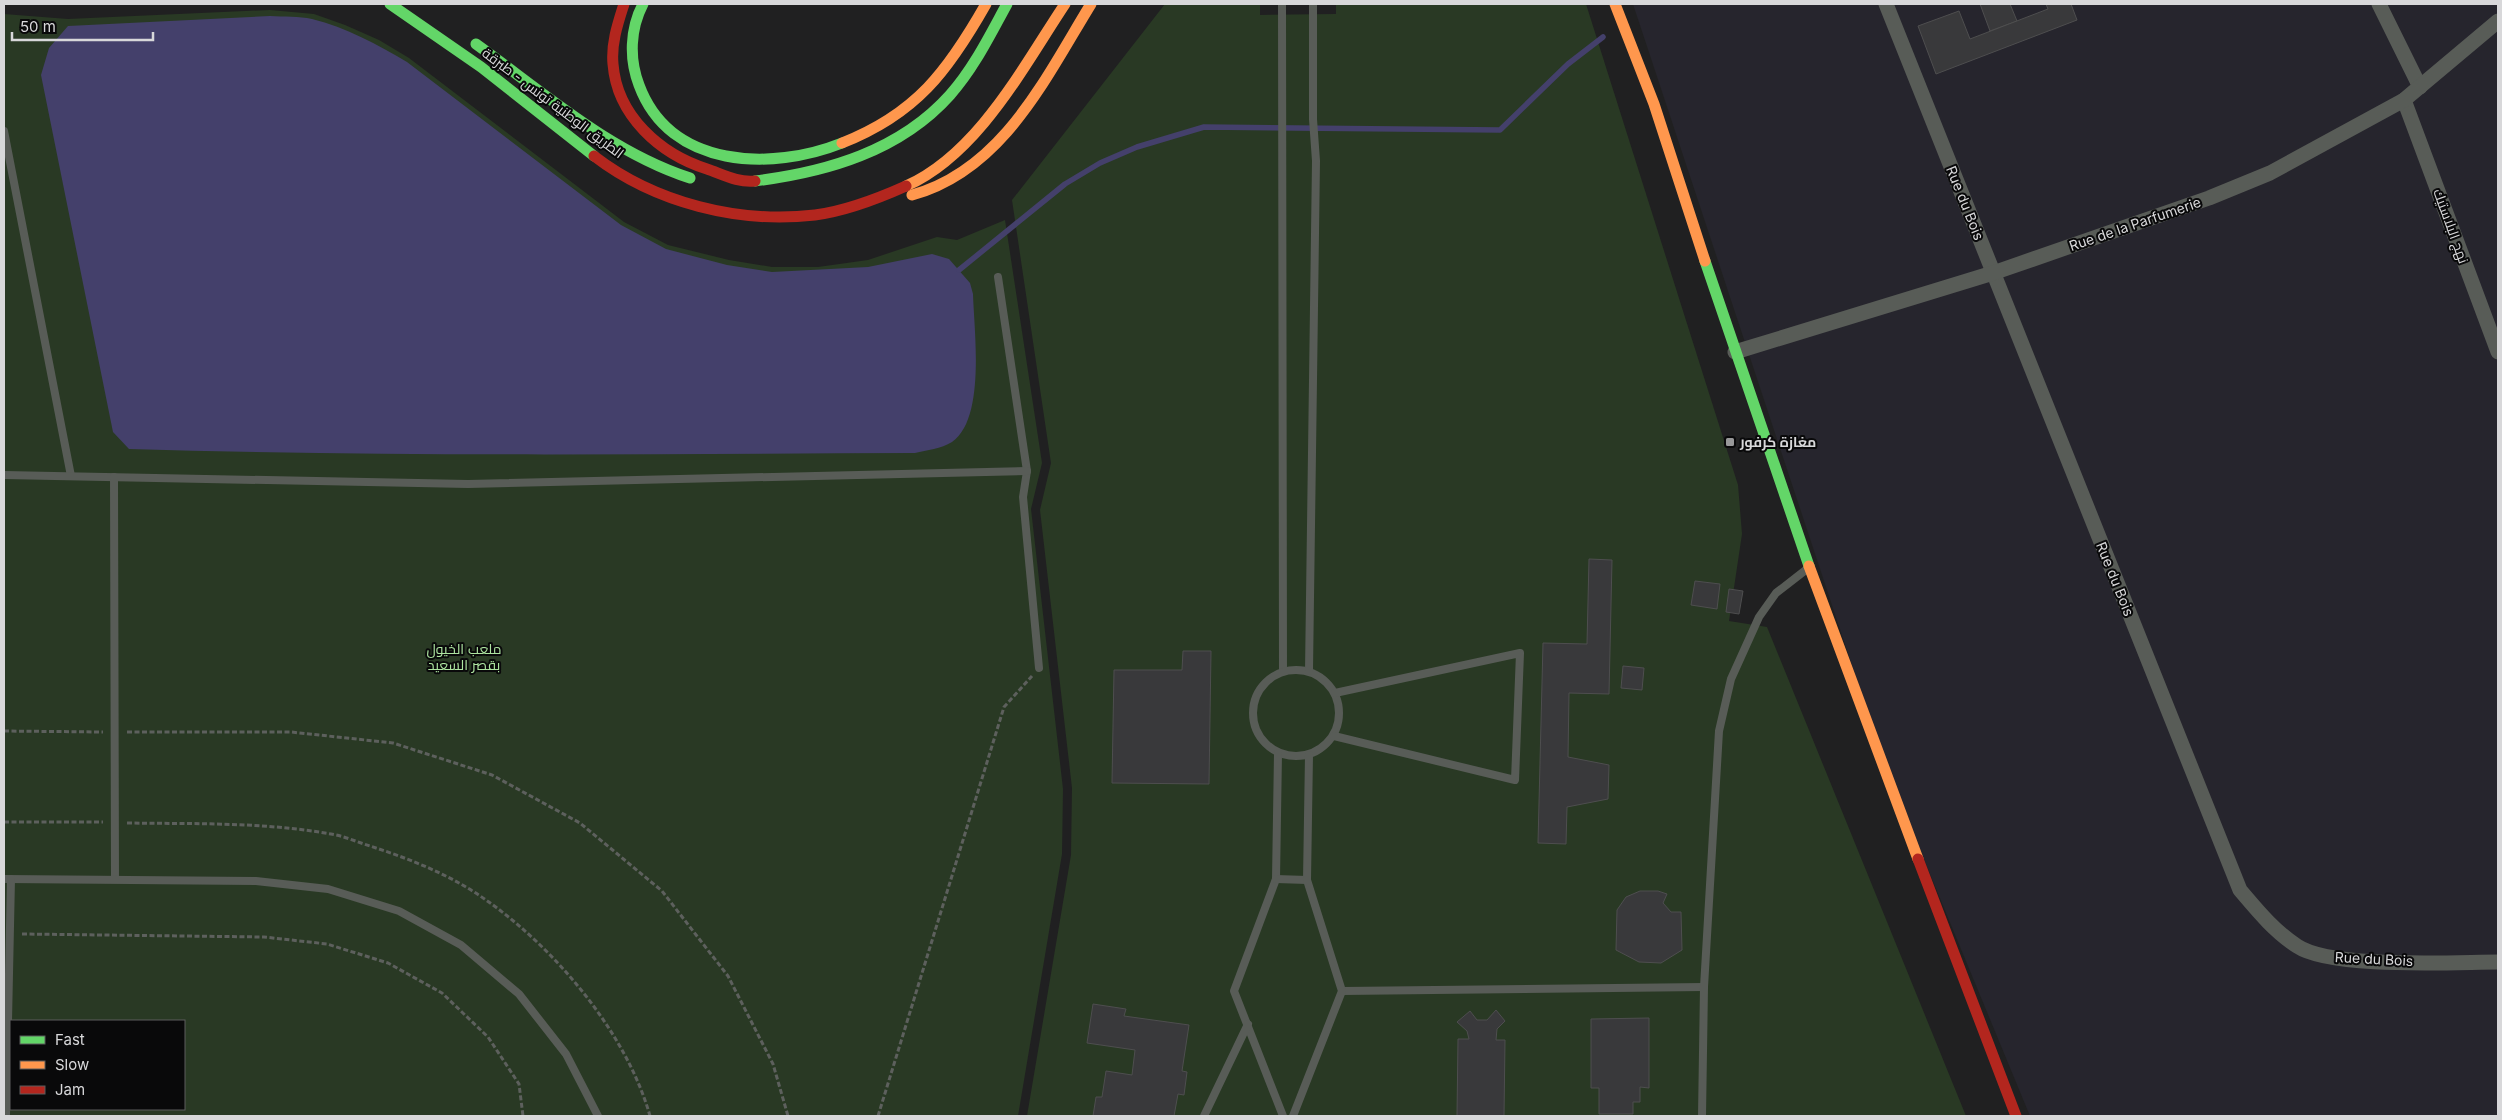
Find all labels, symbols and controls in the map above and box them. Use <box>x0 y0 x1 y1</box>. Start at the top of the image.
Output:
scale bar <box>12 10 154 42</box>
text: 50 m <box>20 17 56 36</box>
street label: الطريق الوطنية تونس - طبرقة <box>479 44 627 162</box>
street label: Rue du Bois <box>1943 163 1988 242</box>
street label: نهج البلاستيك <box>2429 186 2473 266</box>
street label: Rue de la Parfumerie <box>2067 193 2203 254</box>
place label: مغازة كرفور <box>1739 433 1816 451</box>
marker: مغازة كرفور <box>1724 436 1736 448</box>
street label: Rue du Bois <box>2093 539 2138 618</box>
park label: ملعب الخيول بقصر السعيد <box>426 640 502 673</box>
street label: Rue du Bois <box>2334 948 2414 969</box>
legend <box>10 1020 185 1110</box>
text: Fast <box>55 1030 85 1049</box>
text: Slow <box>55 1055 89 1074</box>
text: Jam <box>55 1080 85 1099</box>

